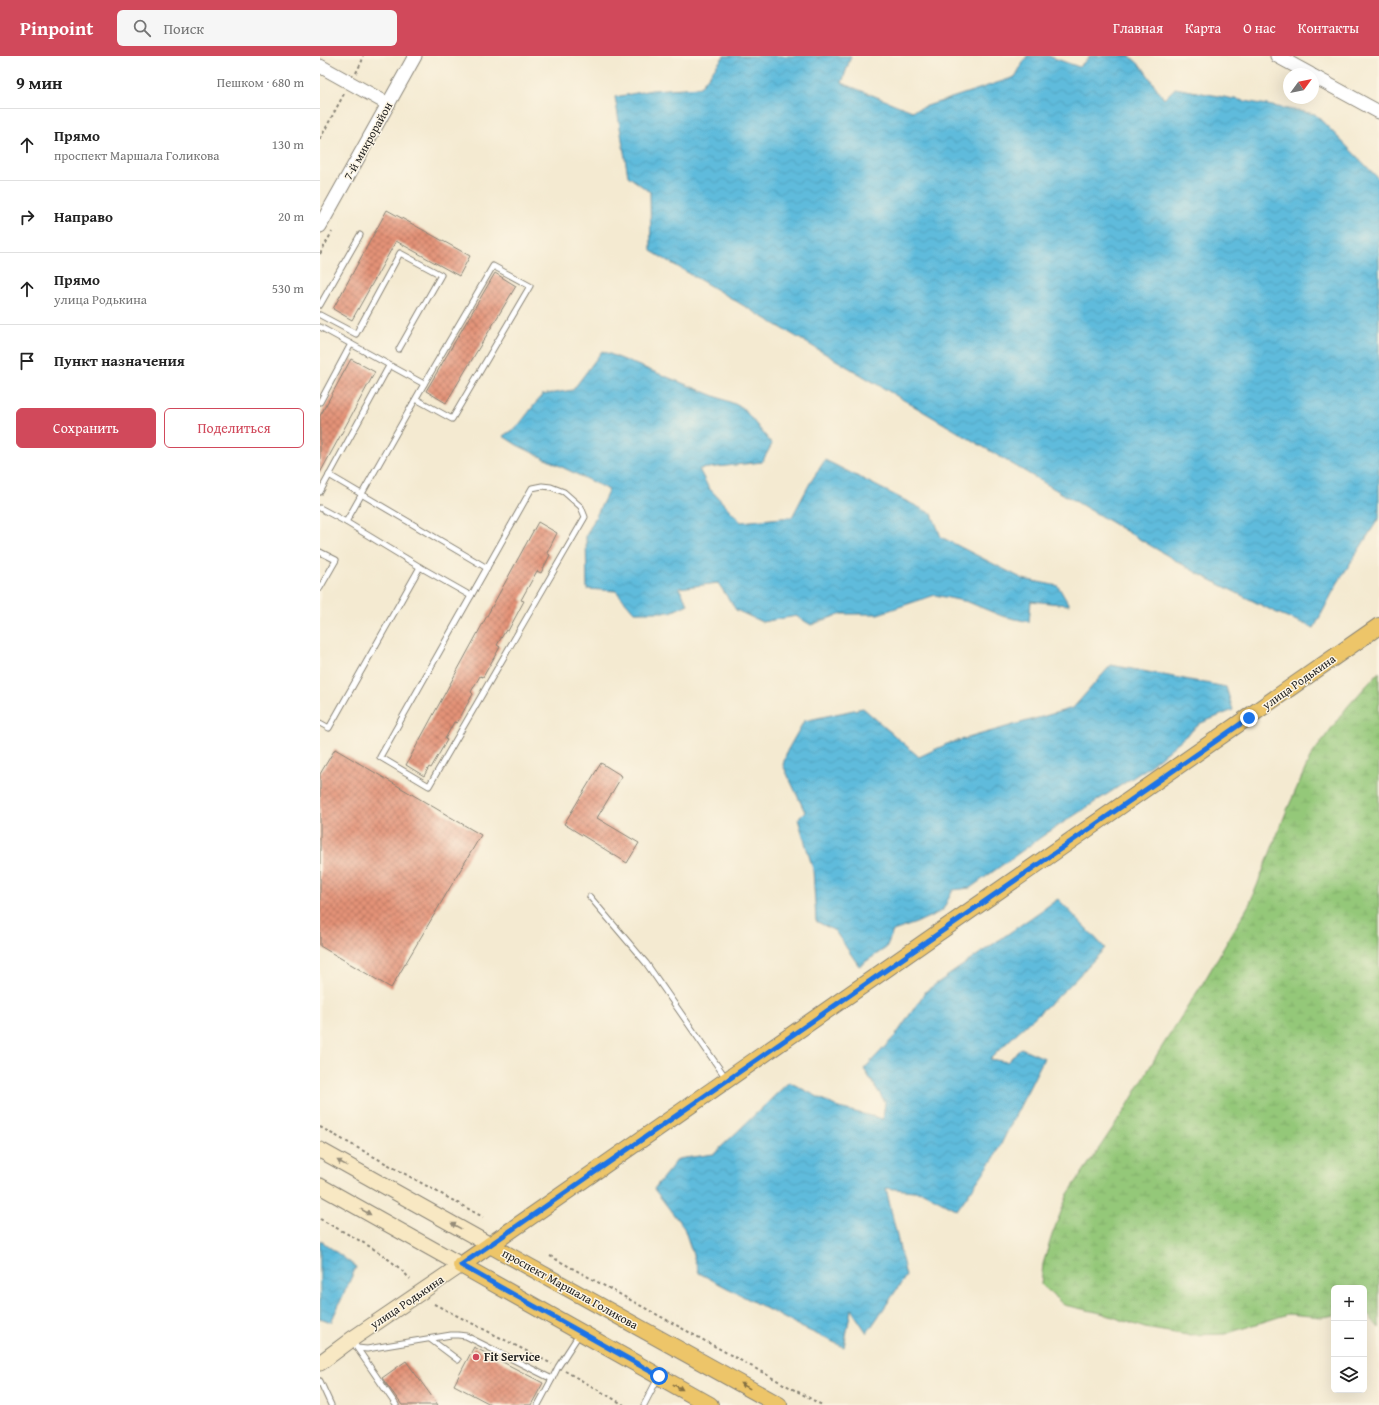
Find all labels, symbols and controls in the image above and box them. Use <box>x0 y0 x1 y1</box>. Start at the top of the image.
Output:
search box <box>117 10 397 46</box>
text: Pinpoint <box>20 14 93 42</box>
icon: search <box>131 17 153 39</box>
text: Поиск <box>163 18 204 39</box>
text: Главная <box>1113 18 1163 38</box>
text: Карта <box>1185 18 1221 38</box>
text: О нас <box>1243 18 1276 38</box>
text: Контакты <box>1298 18 1359 38</box>
north arrow <box>1283 68 1319 104</box>
text: 9 мин <box>16 70 62 95</box>
text: Пешком · 680 m <box>217 73 304 92</box>
street label: 7-й микрорайон <box>339 99 396 183</box>
text: Прямо <box>54 125 100 146</box>
icon: ahead <box>16 134 38 156</box>
text: 130 m <box>272 135 304 154</box>
text: проспект Маршала Голикова <box>54 146 220 165</box>
icon: right <box>16 206 38 228</box>
text: Направо <box>54 206 113 227</box>
text: 20 m <box>278 207 304 226</box>
text: Прямо <box>54 269 100 290</box>
icon: ahead <box>16 278 38 300</box>
text: 530 m <box>272 279 304 298</box>
text: улица Родькина <box>54 290 147 309</box>
icon: arrive <box>16 350 38 372</box>
text: Пункт назначения <box>54 350 185 371</box>
button: Сохранить <box>16 408 156 448</box>
button: Поделиться <box>164 408 304 448</box>
street label: улица Родькина <box>1258 650 1339 714</box>
route end <box>1240 709 1258 727</box>
one-way arrow <box>336 1159 348 1166</box>
one-way arrow <box>360 1209 372 1215</box>
one-way arrow <box>450 1222 462 1229</box>
street label: проспект Маршала Голикова <box>499 1244 641 1333</box>
street label: улица Родькина <box>366 1270 447 1333</box>
map controls <box>1331 1285 1367 1393</box>
button: + <box>1331 1285 1367 1321</box>
button: − <box>1331 1321 1367 1357</box>
place label: Fit Service <box>484 1348 540 1365</box>
marker: Fit Service <box>471 1352 481 1362</box>
button: layers <box>1331 1357 1367 1393</box>
route start <box>650 1367 668 1385</box>
one-way arrow <box>739 1383 751 1389</box>
one-way arrow <box>672 1384 684 1390</box>

